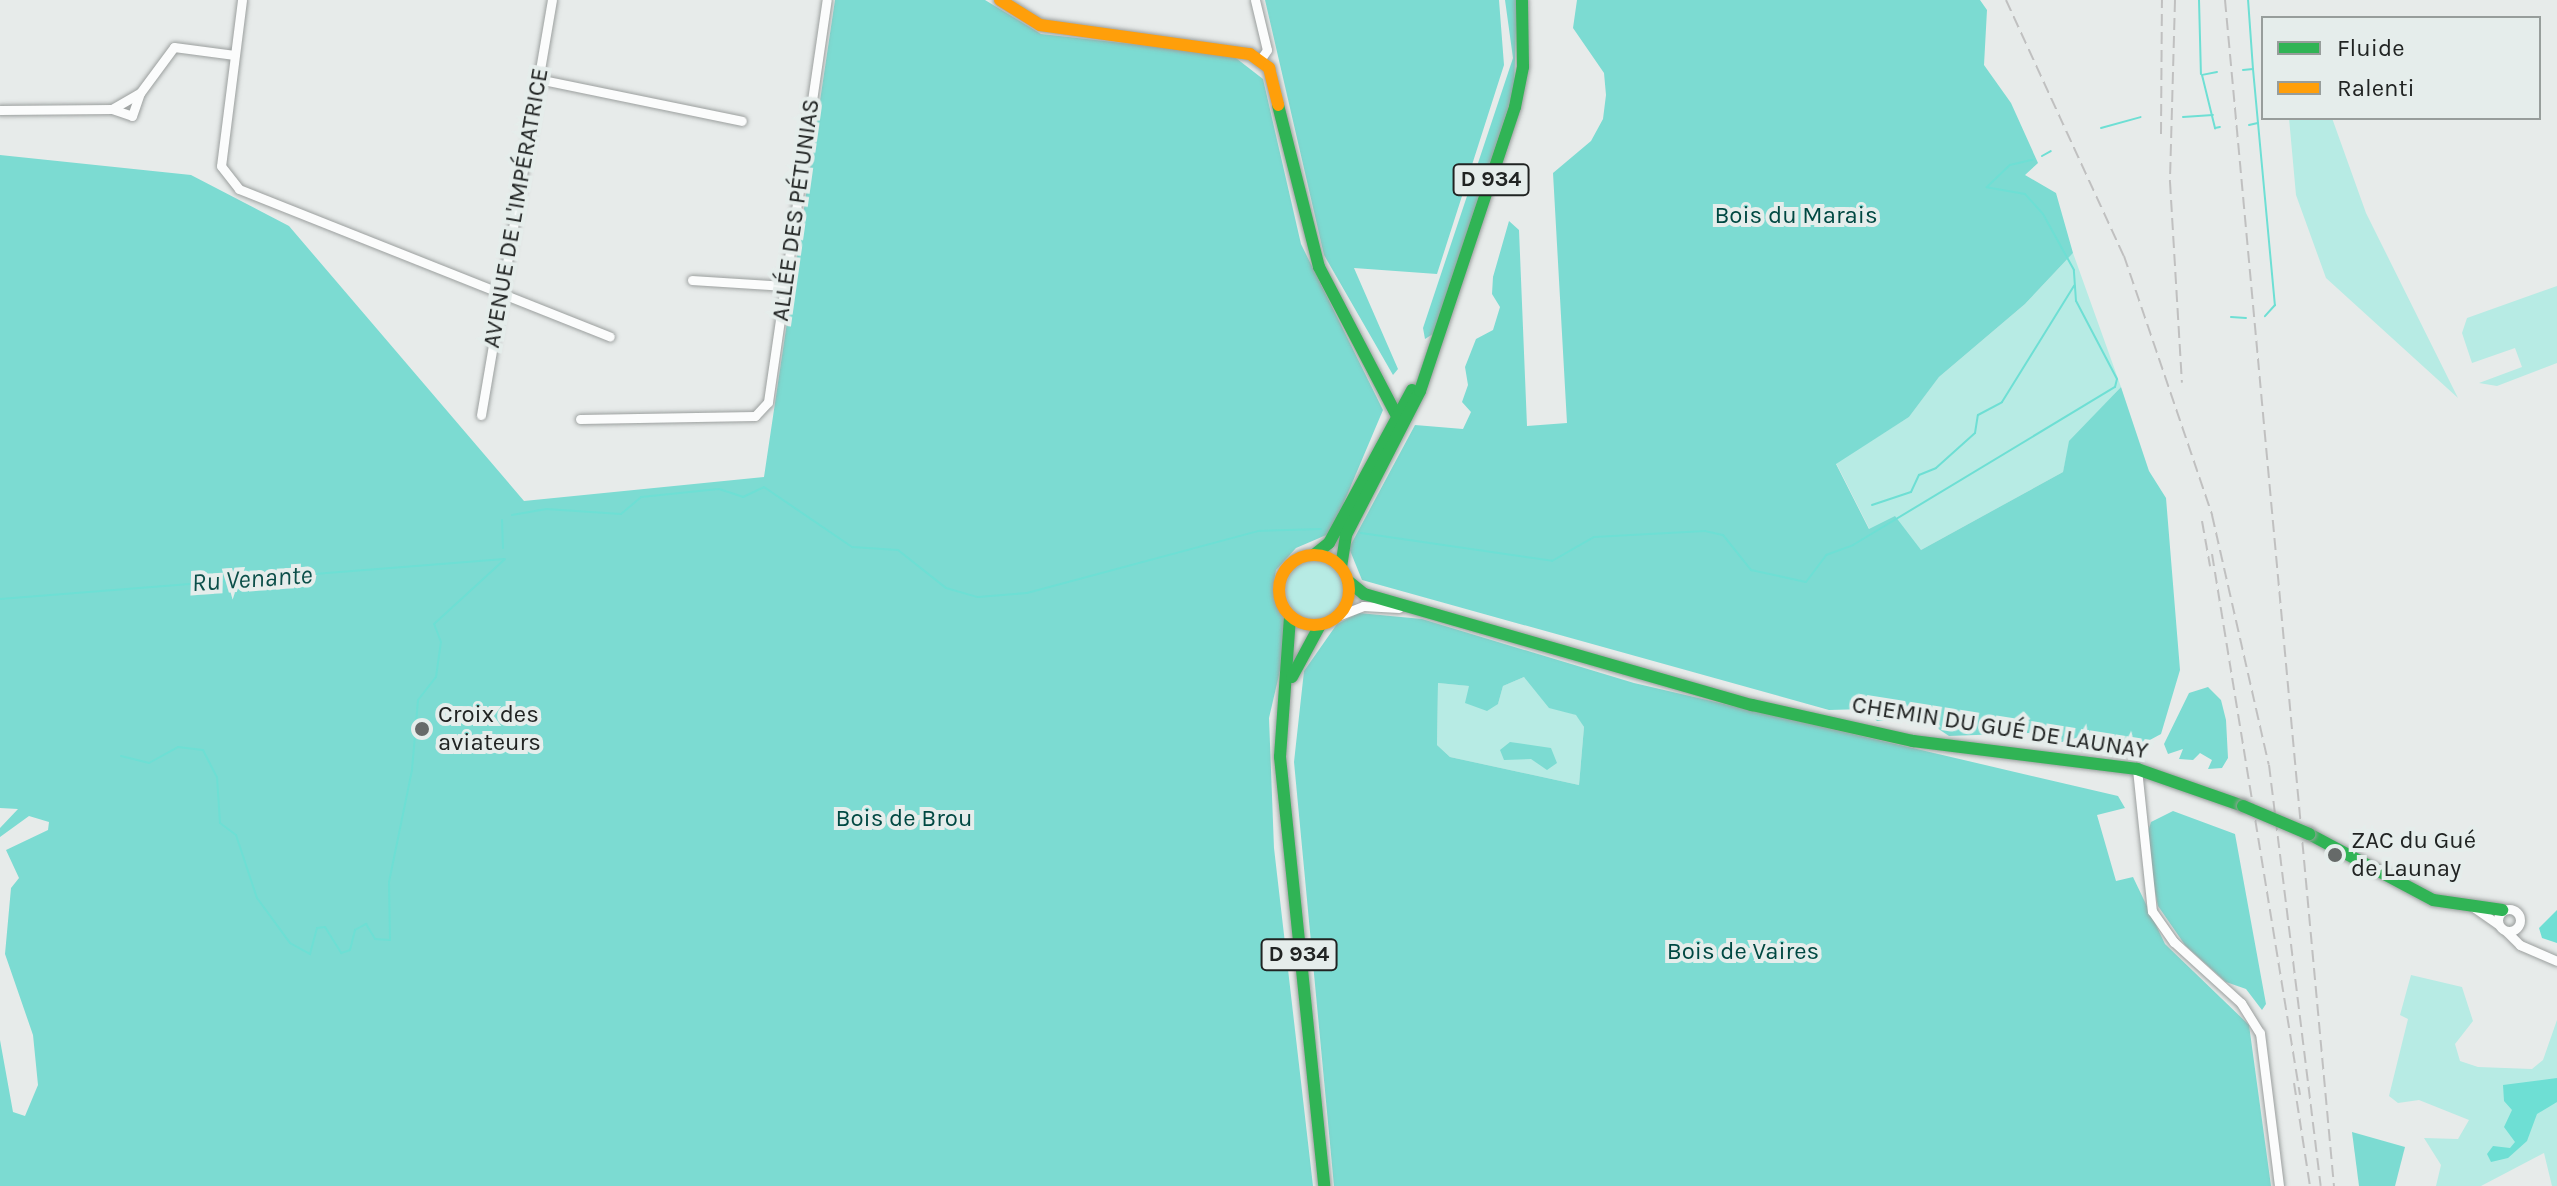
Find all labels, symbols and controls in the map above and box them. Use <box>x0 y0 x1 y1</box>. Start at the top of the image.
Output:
legend <box>2261 16 2541 120</box>
text: Fluide <box>2337 34 2405 62</box>
street label: AVENUE DE L'IMPÉRATRICE <box>477 66 555 350</box>
text: Ralenti <box>2337 74 2415 102</box>
street label: ALLÉE DES PÉTUNIAS <box>766 97 826 323</box>
road number: D 934 <box>1451 162 1531 198</box>
park label: Bois du Marais <box>1714 202 1878 230</box>
water label: Ru Venante <box>191 559 313 599</box>
street label: CHEMIN DU GUÉ DE LAUNAY <box>1850 690 2150 766</box>
place label: Croix des aviateurs <box>438 701 541 757</box>
marker: Croix des aviateurs <box>413 720 431 738</box>
park label: Bois de Brou <box>836 805 972 833</box>
place label: ZAC du Gué de Launay <box>2351 827 2476 883</box>
marker: ZAC du Gué de Launay <box>2326 846 2344 864</box>
road number: D 934 <box>1259 937 1339 973</box>
park label: Bois de Vaires <box>1667 938 1819 966</box>

